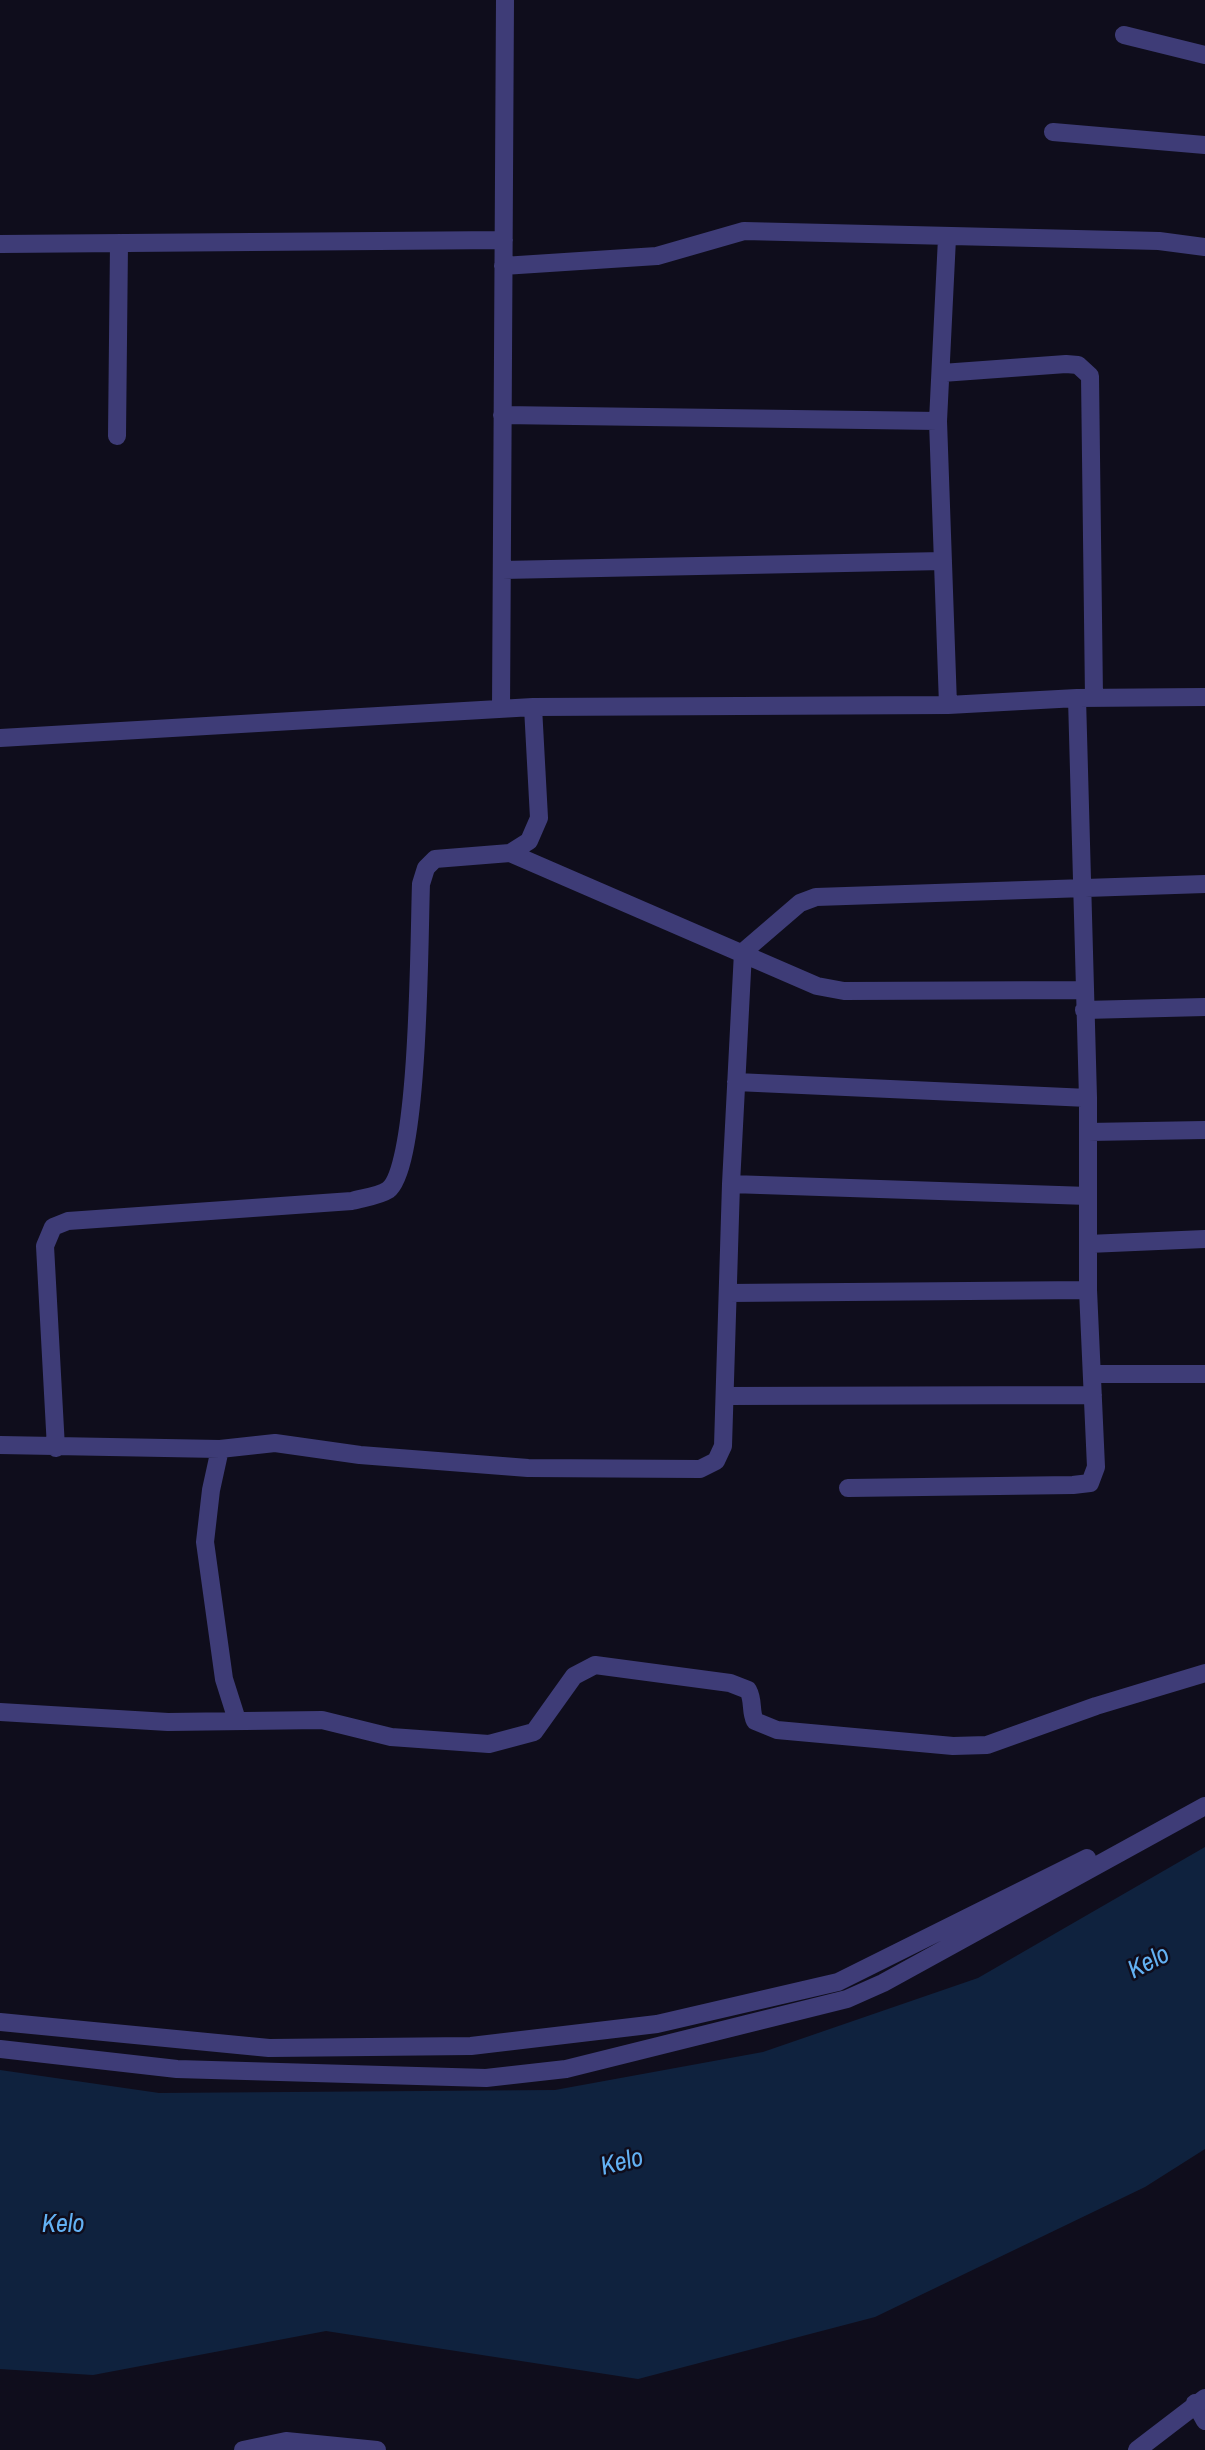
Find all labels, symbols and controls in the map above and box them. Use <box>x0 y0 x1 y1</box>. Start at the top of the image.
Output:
water label: Kelo <box>1123 1939 1175 1987</box>
water label: Kelo <box>598 2143 646 2183</box>
water label: Kelo <box>42 2209 84 2241</box>

